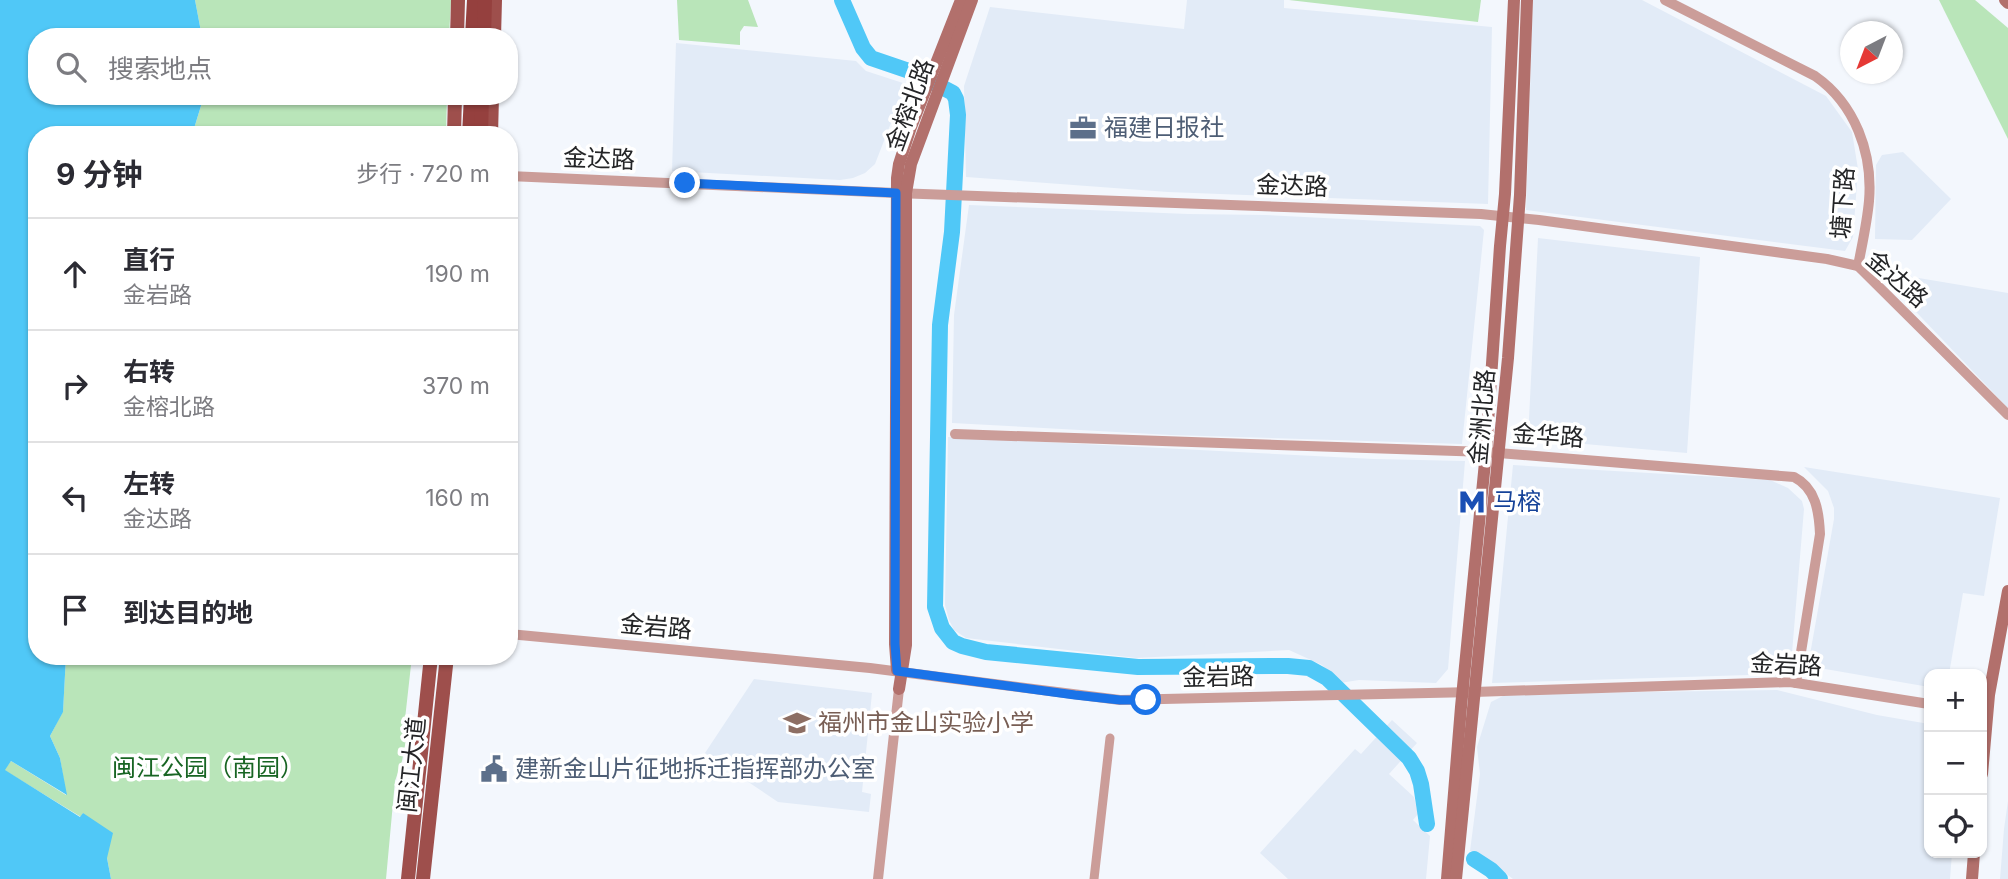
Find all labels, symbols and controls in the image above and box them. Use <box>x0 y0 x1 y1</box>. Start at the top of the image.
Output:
north arrow <box>1840 21 1903 84</box>
search box <box>28 28 518 105</box>
icon: search <box>52 48 90 86</box>
text: 搜索地点 <box>108 53 212 84</box>
street label: 金榕北路 <box>879 55 940 155</box>
office icon: 福建日报社 <box>1068 113 1098 143</box>
place label: 福建日报社 <box>1104 113 1224 142</box>
street label: 金达路 <box>563 143 636 174</box>
text: 9 分钟 <box>56 156 143 192</box>
text: 步行 · 720 m <box>356 160 490 188</box>
street label: 塘下路 <box>1826 166 1859 240</box>
route end <box>669 167 700 198</box>
street label: 金达路 <box>1256 170 1329 201</box>
text: 直行 <box>123 244 175 275</box>
street label: 金达路 <box>1861 244 1934 313</box>
icon: ahead <box>56 255 94 293</box>
text: 190 m <box>425 260 490 288</box>
text: 金岩路 <box>123 281 192 309</box>
text: 右转 <box>123 356 175 387</box>
icon: right <box>56 367 94 405</box>
street label: 金洲北路 <box>1463 368 1500 466</box>
text: 370 m <box>422 372 490 400</box>
text: 金榕北路 <box>123 393 215 421</box>
street label: 金华路 <box>1511 419 1585 452</box>
text: 左转 <box>123 468 175 499</box>
icon: left <box>56 479 94 517</box>
text: 160 m <box>425 484 490 512</box>
metro station icon: 马榕 <box>1457 487 1487 517</box>
place label: 马榕 <box>1493 487 1541 516</box>
text: 金达路 <box>123 505 192 533</box>
icon: arrive <box>56 591 94 629</box>
text: 到达目的地 <box>123 597 253 628</box>
street label: 金岩路 <box>619 609 693 644</box>
street label: 金岩路 <box>1749 648 1823 681</box>
street label: 金岩路 <box>1182 661 1254 692</box>
map controls <box>1924 669 1987 858</box>
button: + <box>1924 669 1987 732</box>
route start <box>1130 684 1161 715</box>
school or university icon: 福州市金山实验小学 <box>782 708 812 738</box>
place label: 福州市金山实验小学 <box>818 708 1034 737</box>
street label: 闽江大道 <box>392 716 431 814</box>
button: − <box>1924 732 1987 795</box>
park label: 闽江公园（南园） <box>112 753 304 782</box>
public building icon: 建新金山片征地拆迁指挥部办公室 <box>479 754 509 784</box>
place label: 建新金山片征地拆迁指挥部办公室 <box>515 754 875 783</box>
button: locate <box>1924 795 1987 858</box>

